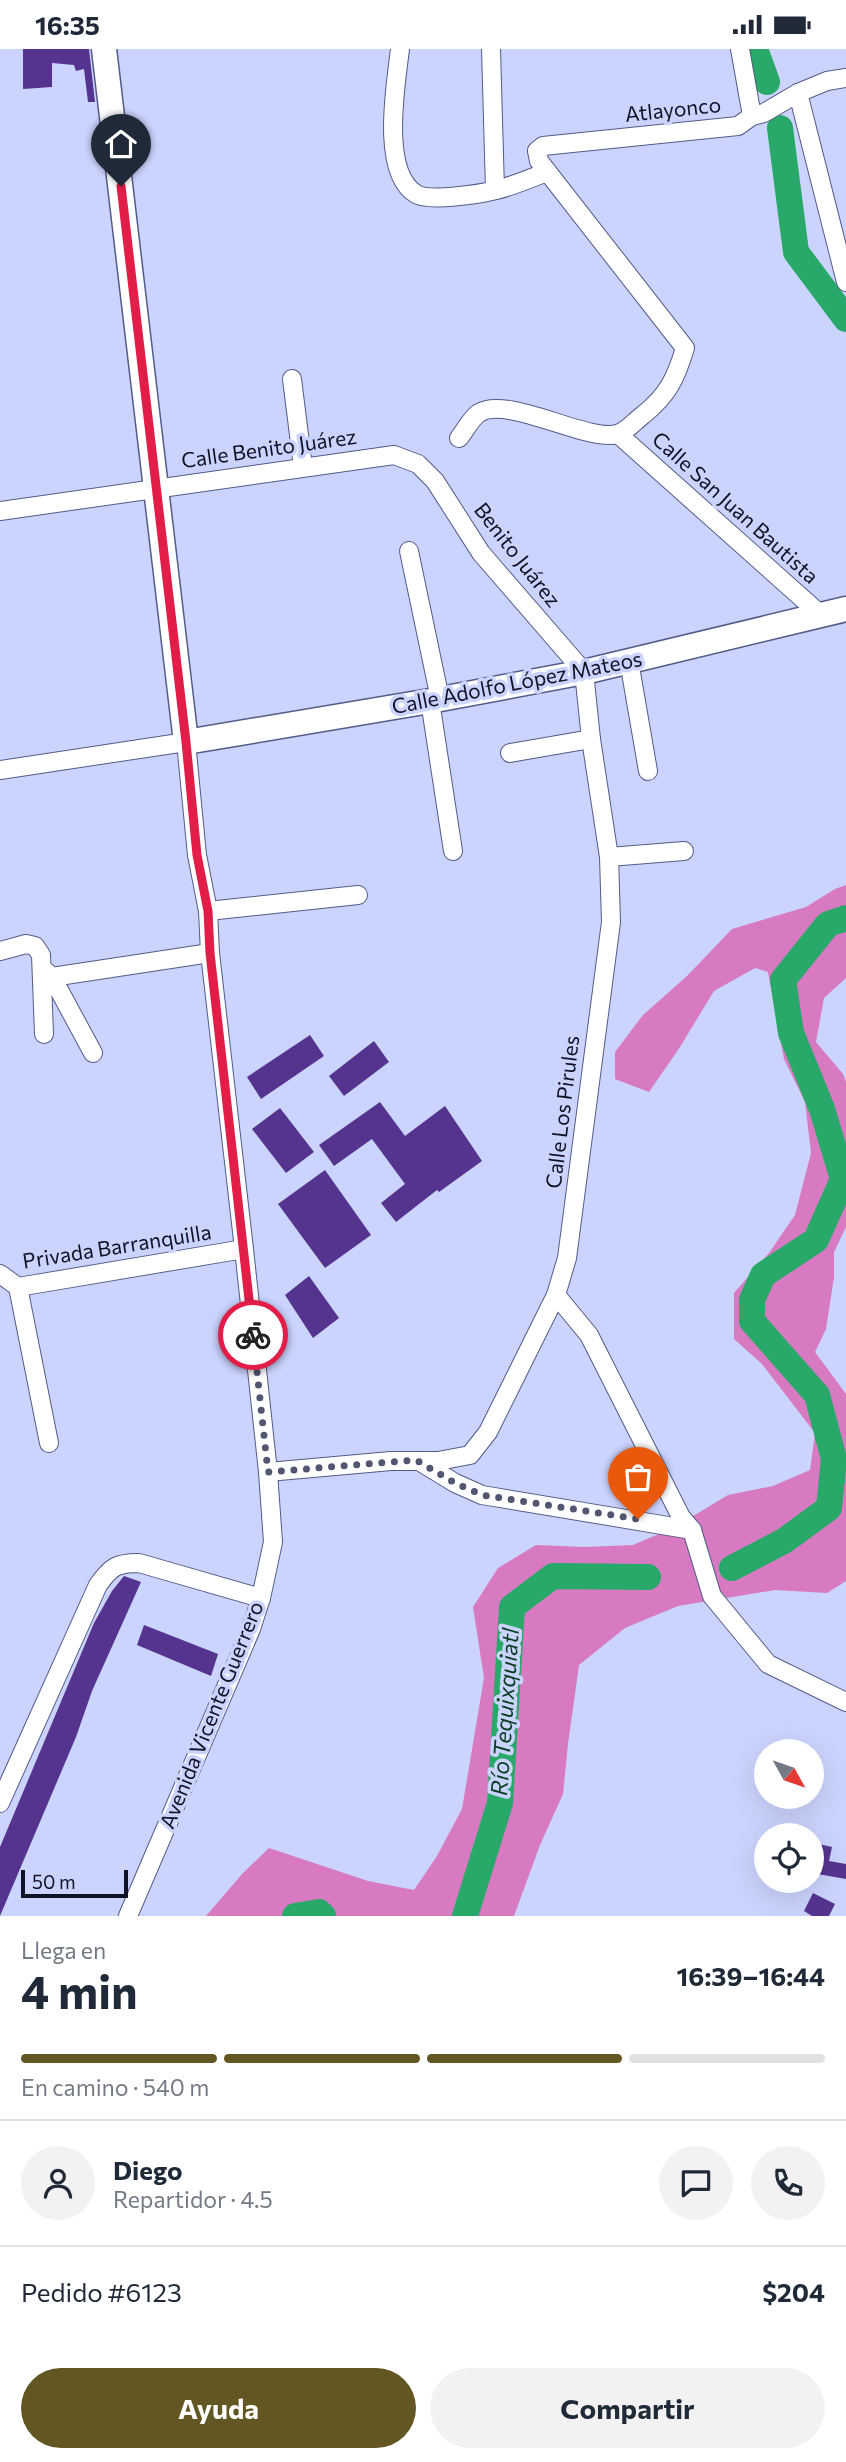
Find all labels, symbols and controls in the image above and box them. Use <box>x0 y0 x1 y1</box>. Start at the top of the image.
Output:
text: 16:35 <box>35 9 100 40</box>
street label: Atlayonco <box>624 91 722 126</box>
pin <box>91 114 151 186</box>
icon: home <box>102 125 140 163</box>
street label: Calle Benito Juárez <box>180 423 358 472</box>
street label: Calle San Juan Bautista <box>648 426 824 588</box>
street label: Benito Juárez <box>470 497 567 611</box>
street label: Calle Adolfo López Mateos <box>389 645 644 718</box>
street label: Calle Los Pirules <box>540 1034 583 1190</box>
street label: Privada Barranquilla <box>21 1218 213 1273</box>
courier <box>218 1300 288 1370</box>
icon: bike <box>234 1316 272 1354</box>
pin <box>608 1447 668 1519</box>
icon: bag <box>619 1458 657 1496</box>
street label: Avenida Vicente Guerrero <box>154 1597 268 1832</box>
water label: Río Tequixquiatl <box>484 1626 524 1797</box>
north arrow <box>754 1739 824 1809</box>
map controls <box>754 1739 824 1893</box>
button: locate <box>754 1823 824 1893</box>
scale bar <box>21 1867 128 1899</box>
text: 50 m <box>32 1870 76 1893</box>
text: Llega en <box>21 1936 106 1964</box>
text: 16:39–16:44 <box>677 1960 825 1991</box>
text: 4 min <box>21 1962 138 2018</box>
text: En camino · 540 m <box>21 2073 209 2101</box>
button: person <box>21 2146 95 2220</box>
button: chat <box>659 2146 733 2220</box>
button: phone <box>751 2146 825 2220</box>
text: Diego <box>113 2154 183 2185</box>
text: Repartidor · 4.5 <box>113 2185 273 2213</box>
text: Pedido #6123 <box>21 2276 182 2307</box>
text: $204 <box>762 2276 825 2307</box>
button: Ayuda <box>21 2368 416 2448</box>
button: Compartir <box>430 2368 825 2448</box>

